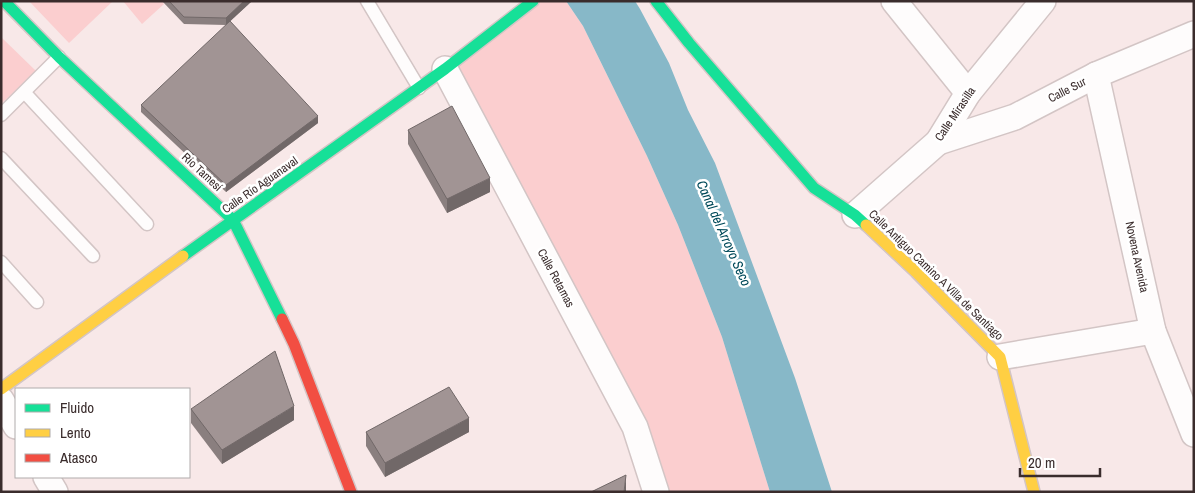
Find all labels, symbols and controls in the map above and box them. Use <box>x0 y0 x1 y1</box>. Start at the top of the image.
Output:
street label: Calle Sur <box>1045 73 1089 106</box>
street label: Calle Mirasilla <box>931 83 979 144</box>
street label: Río Tamesí <box>178 149 226 195</box>
street label: Calle Río Aguanaval <box>219 153 301 217</box>
water label: Canal del Arroyo Seco <box>693 177 755 289</box>
street label: Calle Antiguo Camino A Villa de Santiago <box>865 206 1007 344</box>
street label: Novena Avenida <box>1122 220 1152 294</box>
street label: Calle Retamas <box>534 246 578 310</box>
legend <box>15 388 190 478</box>
text: Fluido <box>60 397 94 418</box>
text: Lento <box>60 422 91 443</box>
scale bar <box>1020 446 1100 478</box>
text: Atasco <box>59 447 98 468</box>
text: 20 m <box>1028 452 1055 473</box>

